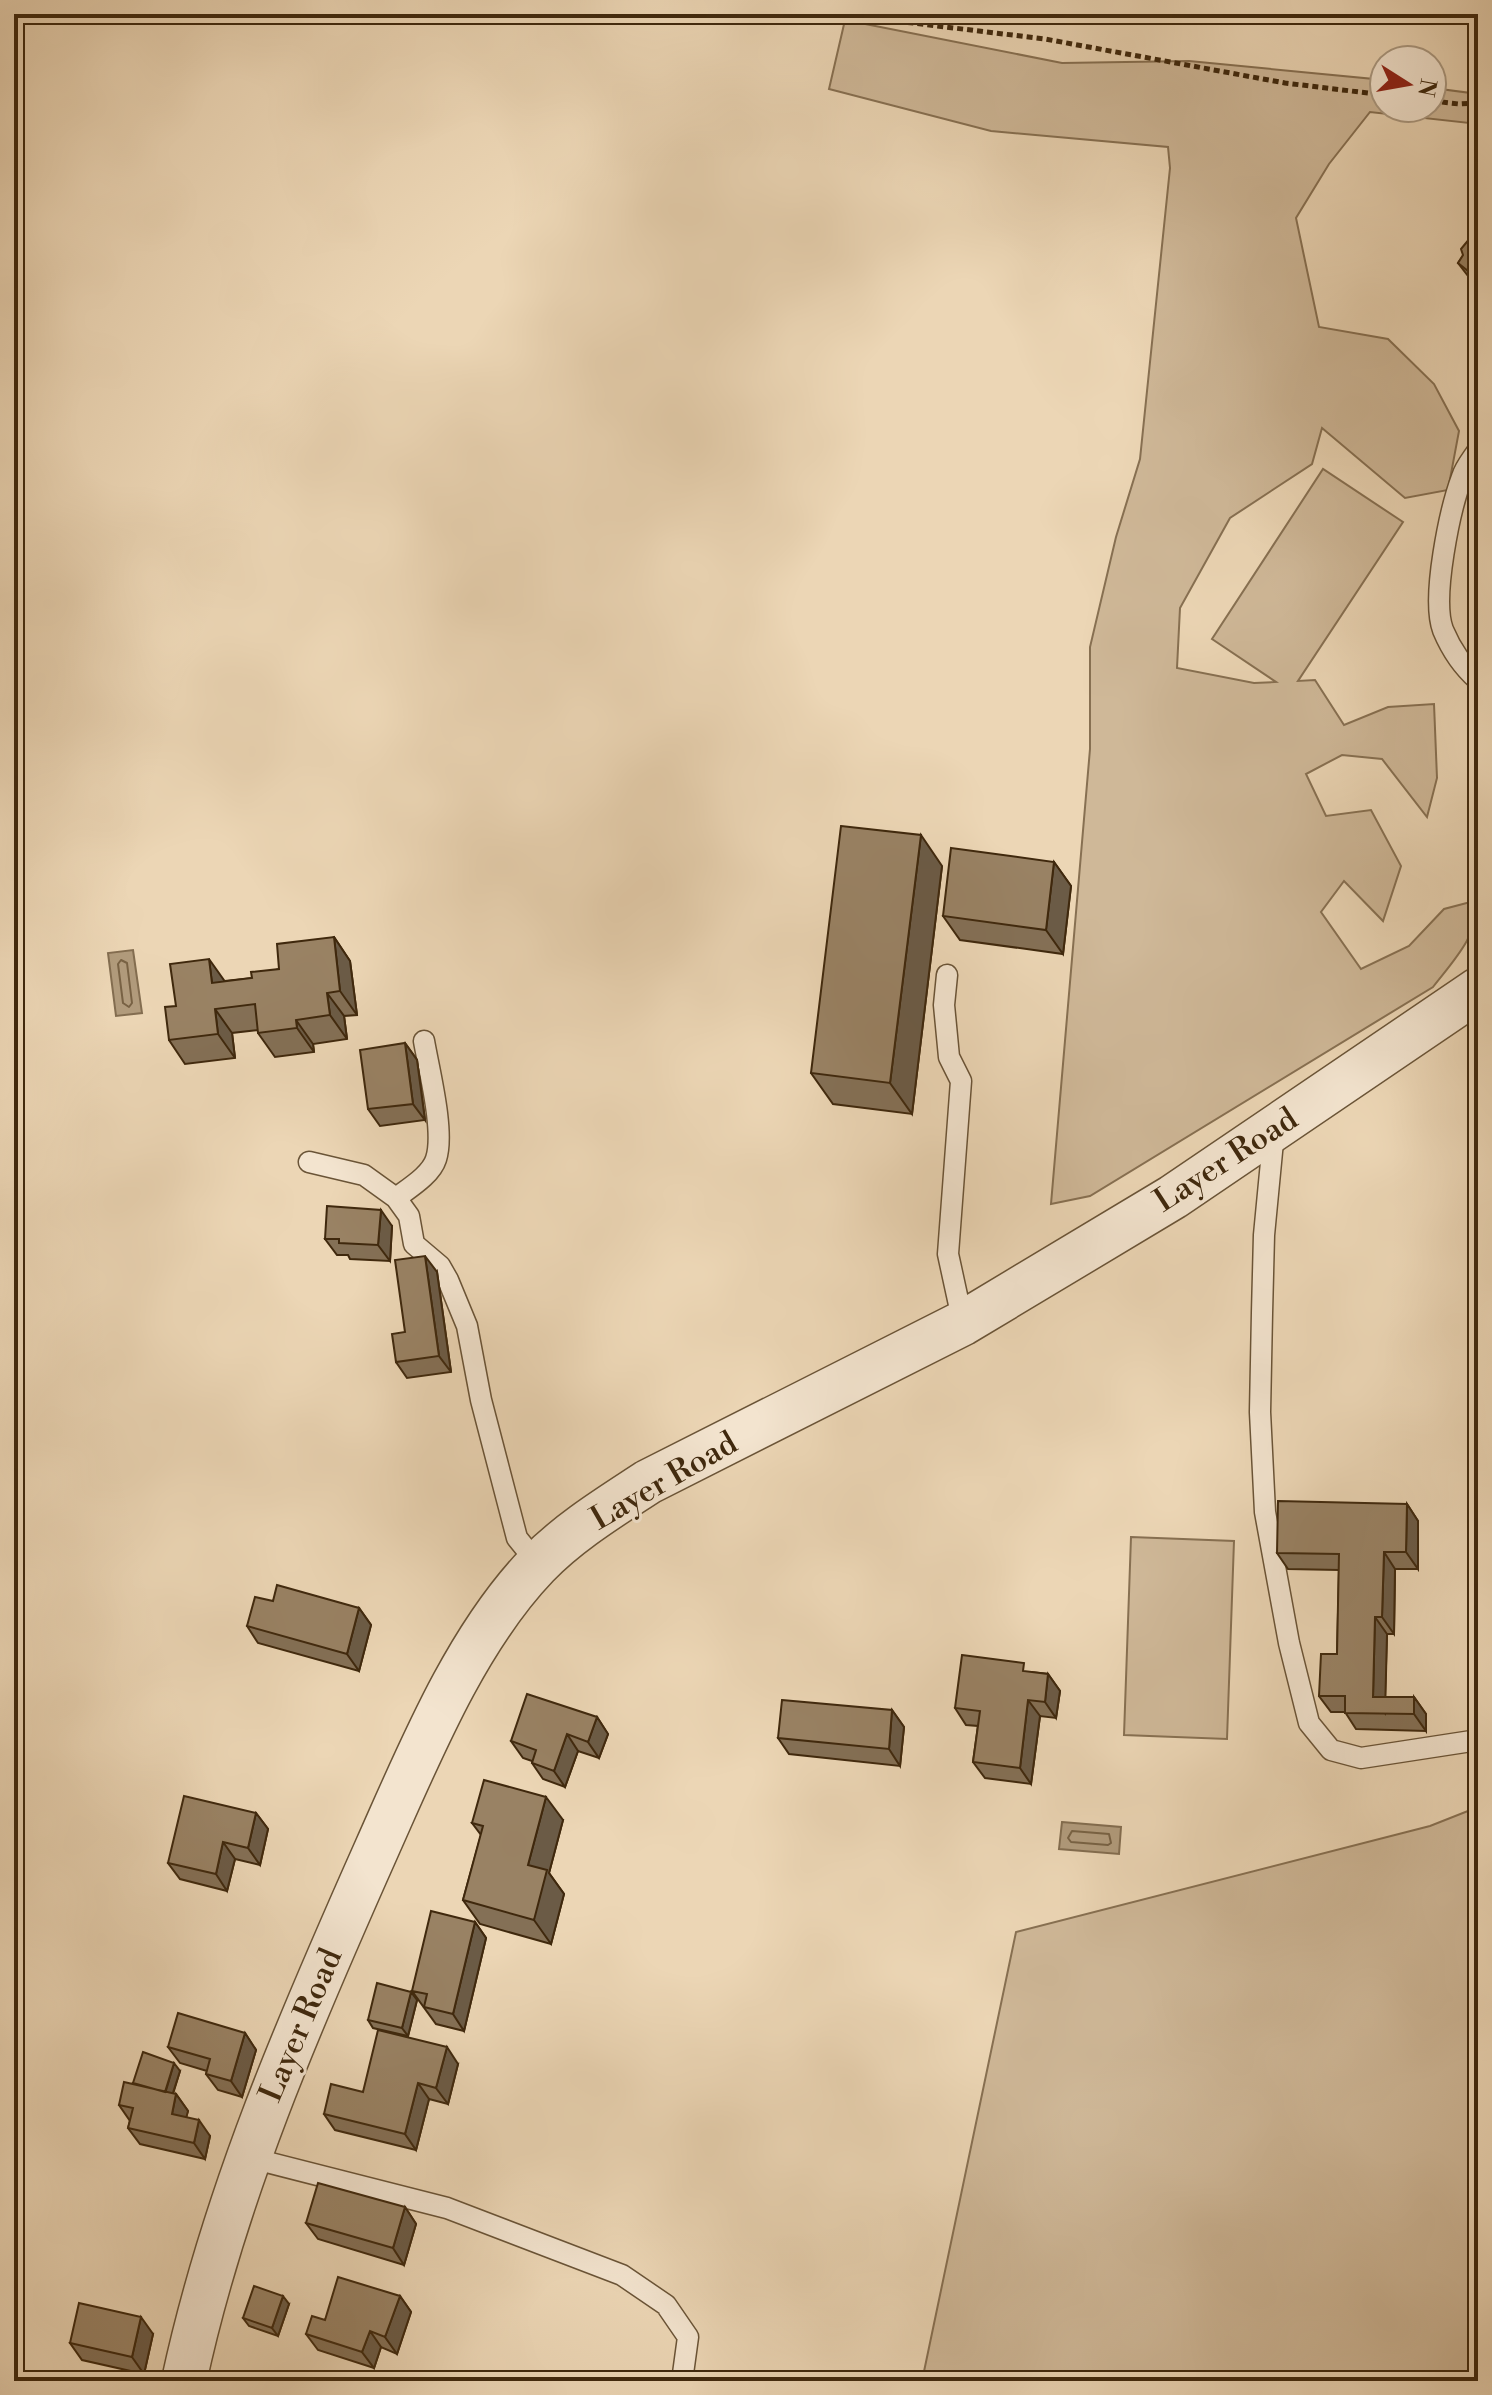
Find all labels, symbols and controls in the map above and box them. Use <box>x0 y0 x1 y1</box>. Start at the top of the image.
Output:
north arrow <box>1368 44 1448 124</box>
text: N <box>1411 76 1441 99</box>
street label: Layer Road <box>1147 1099 1305 1221</box>
street label: Layer Road <box>583 1423 745 1539</box>
street label: Layer Road <box>251 1942 351 2108</box>

